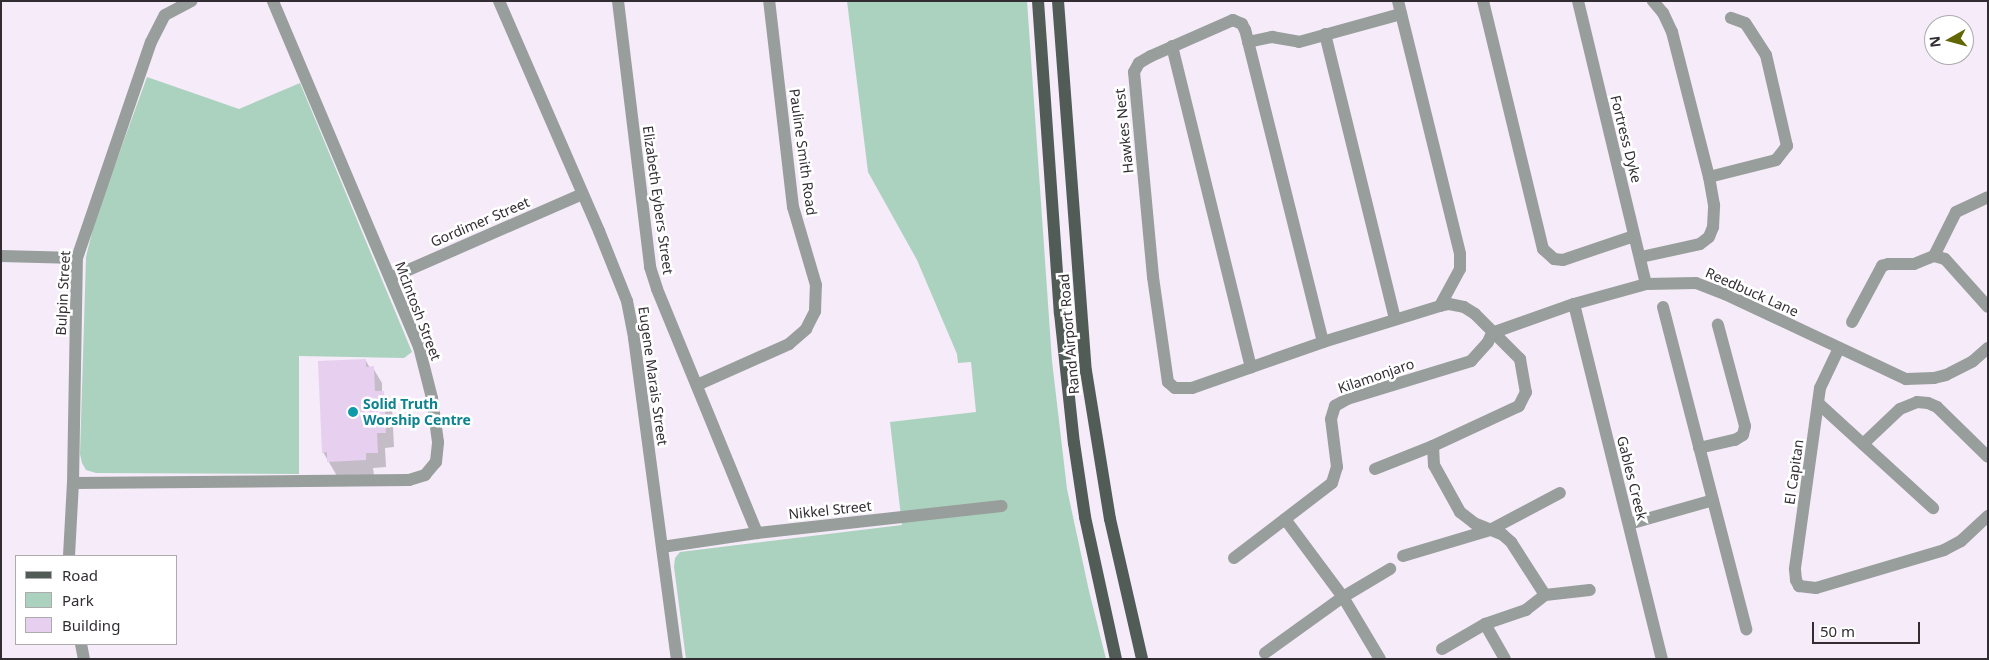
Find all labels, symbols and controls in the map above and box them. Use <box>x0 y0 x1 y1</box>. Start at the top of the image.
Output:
north arrow <box>1924 15 1974 65</box>
text: N <box>1924 35 1945 49</box>
street label: Pauline Smith Road <box>786 88 820 216</box>
street label: Hawkes Nest <box>1111 88 1137 174</box>
street label: Fortress Dyke <box>1607 93 1645 185</box>
street label: Elizabeth Eybers Street <box>639 125 677 275</box>
street label: Gordimer Street <box>428 194 532 250</box>
street label: Bulpin Street <box>52 250 74 336</box>
street label: McIntosh Street <box>391 259 445 363</box>
street label: Reedbuck Lane <box>1703 264 1801 320</box>
street label: Rand Airport Road <box>1055 273 1083 395</box>
street label: Eugene Marais Street <box>635 305 671 447</box>
street label: Kilamonjaro <box>1336 355 1416 397</box>
place label: Solid Truth Worship Centre <box>363 396 471 428</box>
marker: Solid Truth Worship Centre <box>347 406 359 418</box>
street label: Gables Creek <box>1613 434 1651 522</box>
street label: El Capitan <box>1781 438 1807 506</box>
street label: Nikkel Street <box>788 497 872 523</box>
legend <box>15 555 178 645</box>
text: Road <box>62 565 98 585</box>
text: Park <box>62 590 94 610</box>
scale bar <box>1814 612 1922 644</box>
text: Building <box>62 615 120 635</box>
text: 50 m <box>1820 621 1855 641</box>

